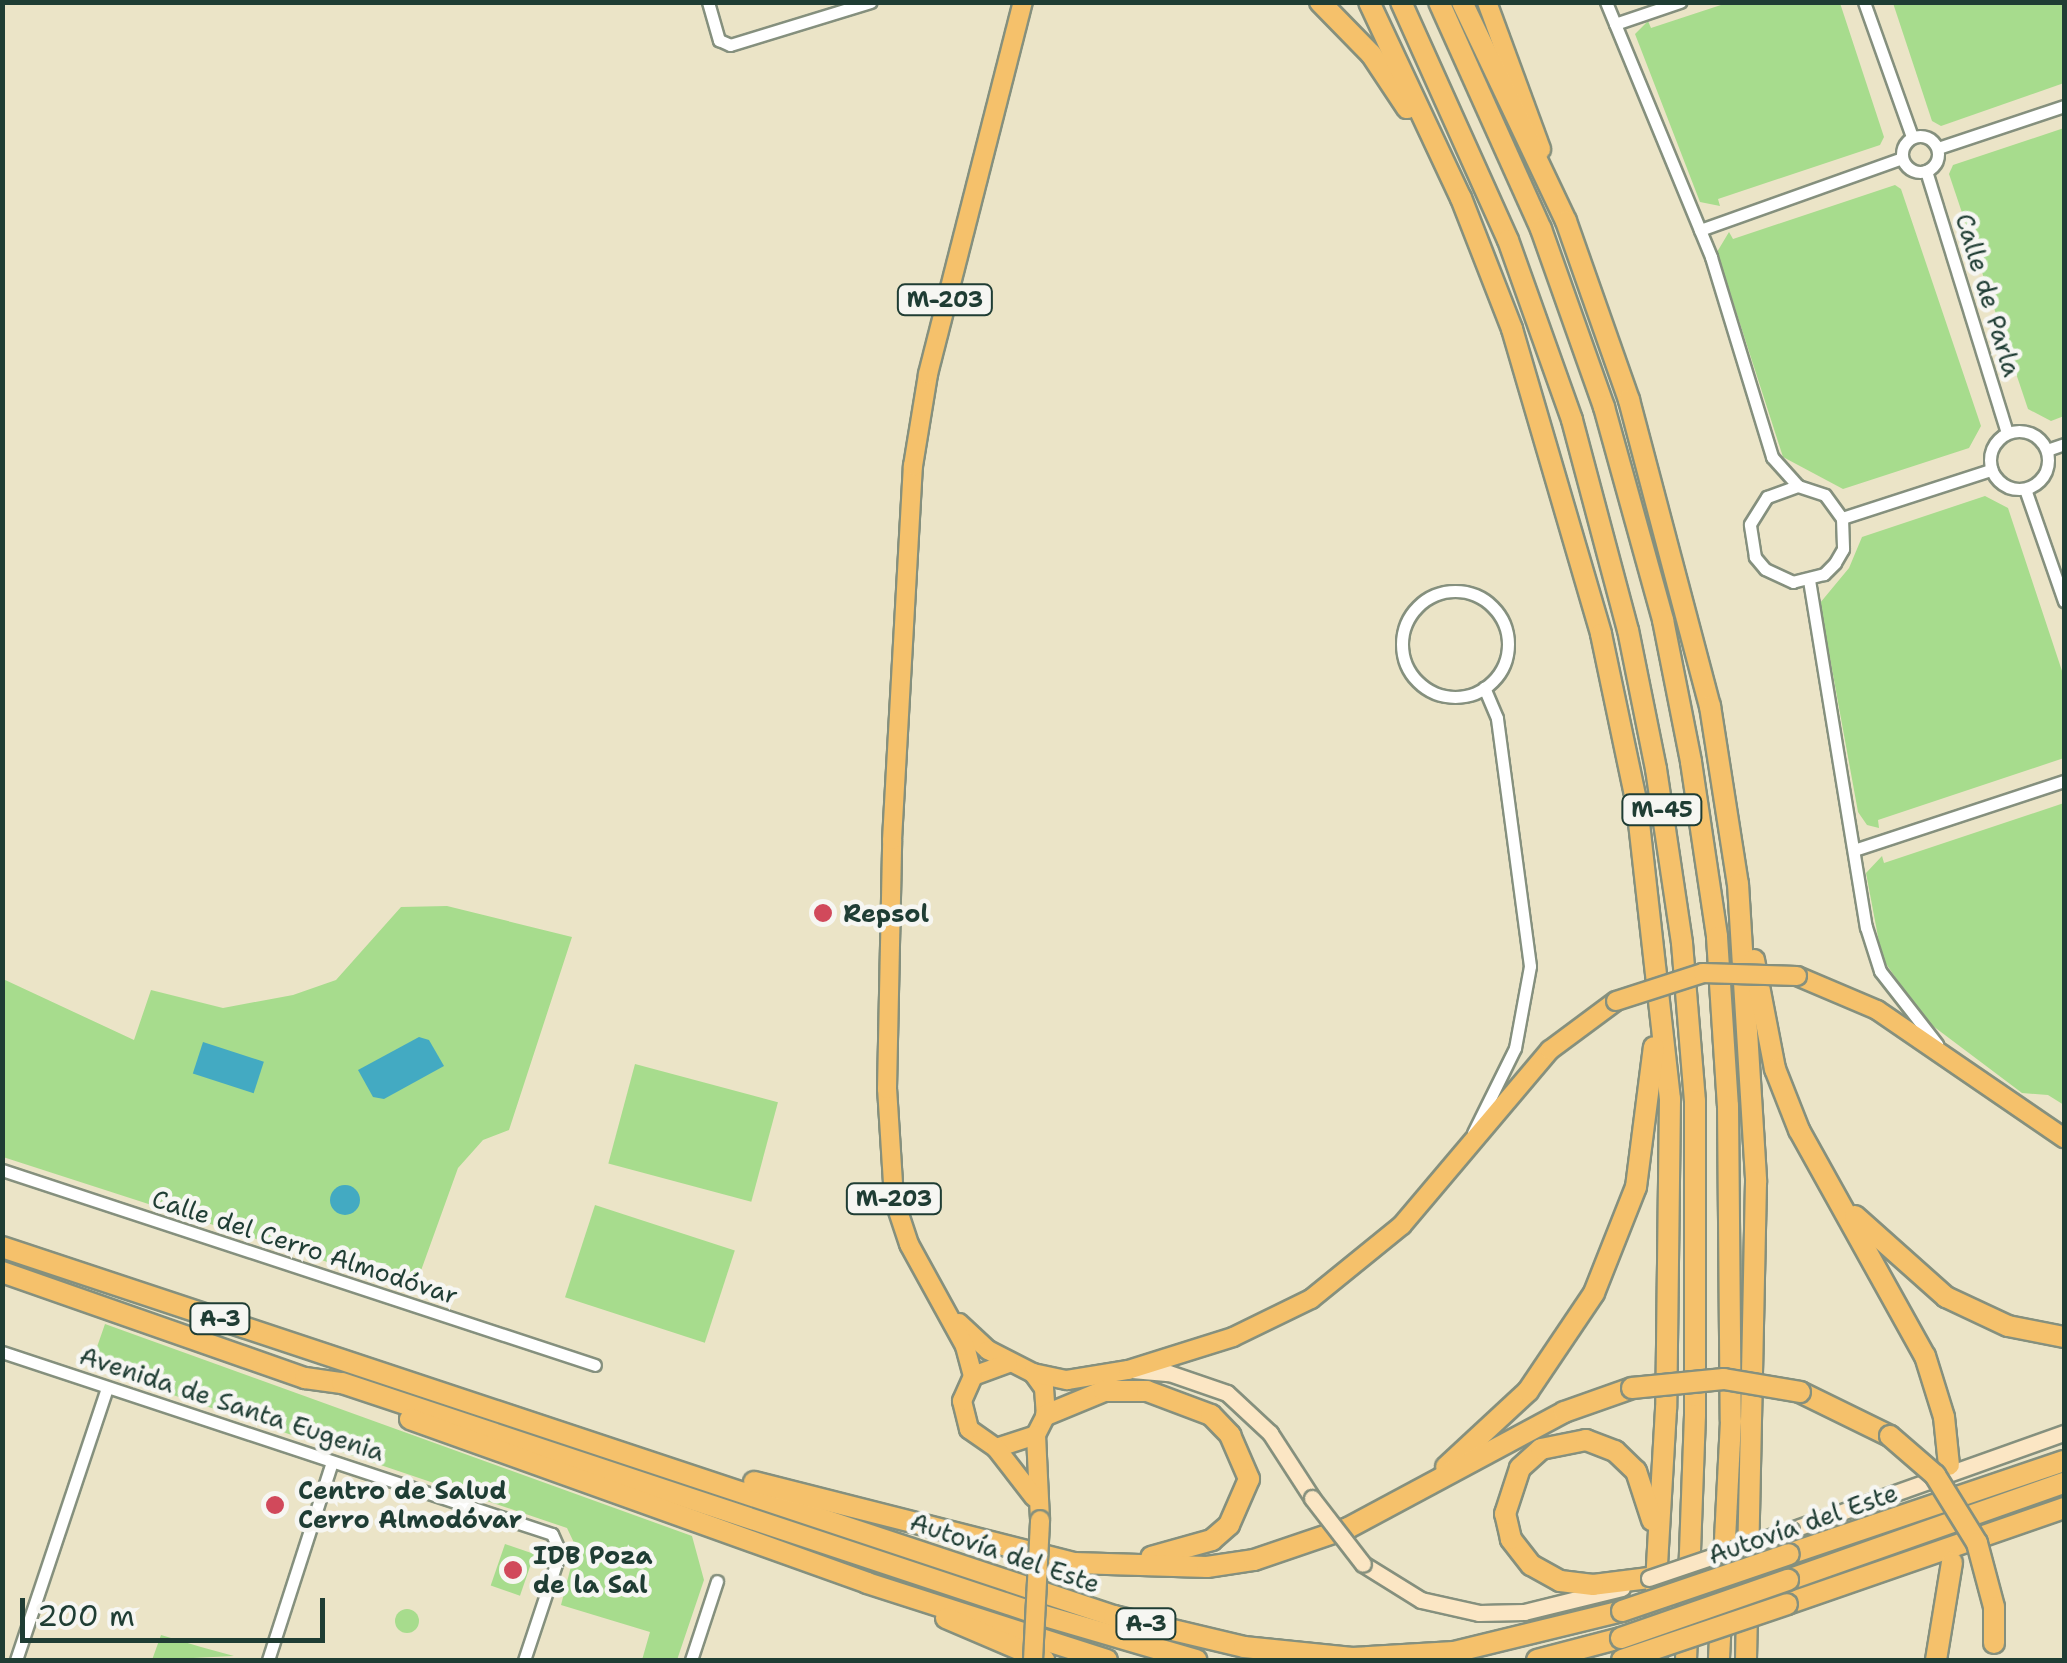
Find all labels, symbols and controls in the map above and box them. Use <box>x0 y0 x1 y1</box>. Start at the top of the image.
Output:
street label: Calle de Parla <box>1949 210 2027 380</box>
road number: M-203 <box>895 283 995 317</box>
road number: M-45 <box>1620 793 1704 827</box>
place label: Repsol <box>843 898 929 928</box>
marker: Repsol <box>812 902 834 924</box>
road number: M-203 <box>844 1182 944 1216</box>
street label: Calle del Cerro Almodóvar <box>148 1183 462 1311</box>
road number: A-3 <box>188 1302 252 1336</box>
street label: Avenida de Santa Eugenia <box>76 1341 388 1467</box>
place label: Centro de Salud Cerro Almodóvar <box>298 1476 522 1535</box>
street label: Autovía del Este <box>1704 1478 1902 1570</box>
marker: Centro de Salud Cerro Almodóvar <box>262 1492 288 1518</box>
street label: Autovía del Este <box>906 1507 1104 1599</box>
place label: IDB Poza de la Sal <box>533 1541 653 1600</box>
marker: IDB Poza de la Sal <box>502 1559 524 1581</box>
scale bar <box>25 1578 330 1640</box>
text: 200 m <box>37 1595 135 1636</box>
road number: A-3 <box>1114 1607 1178 1641</box>

